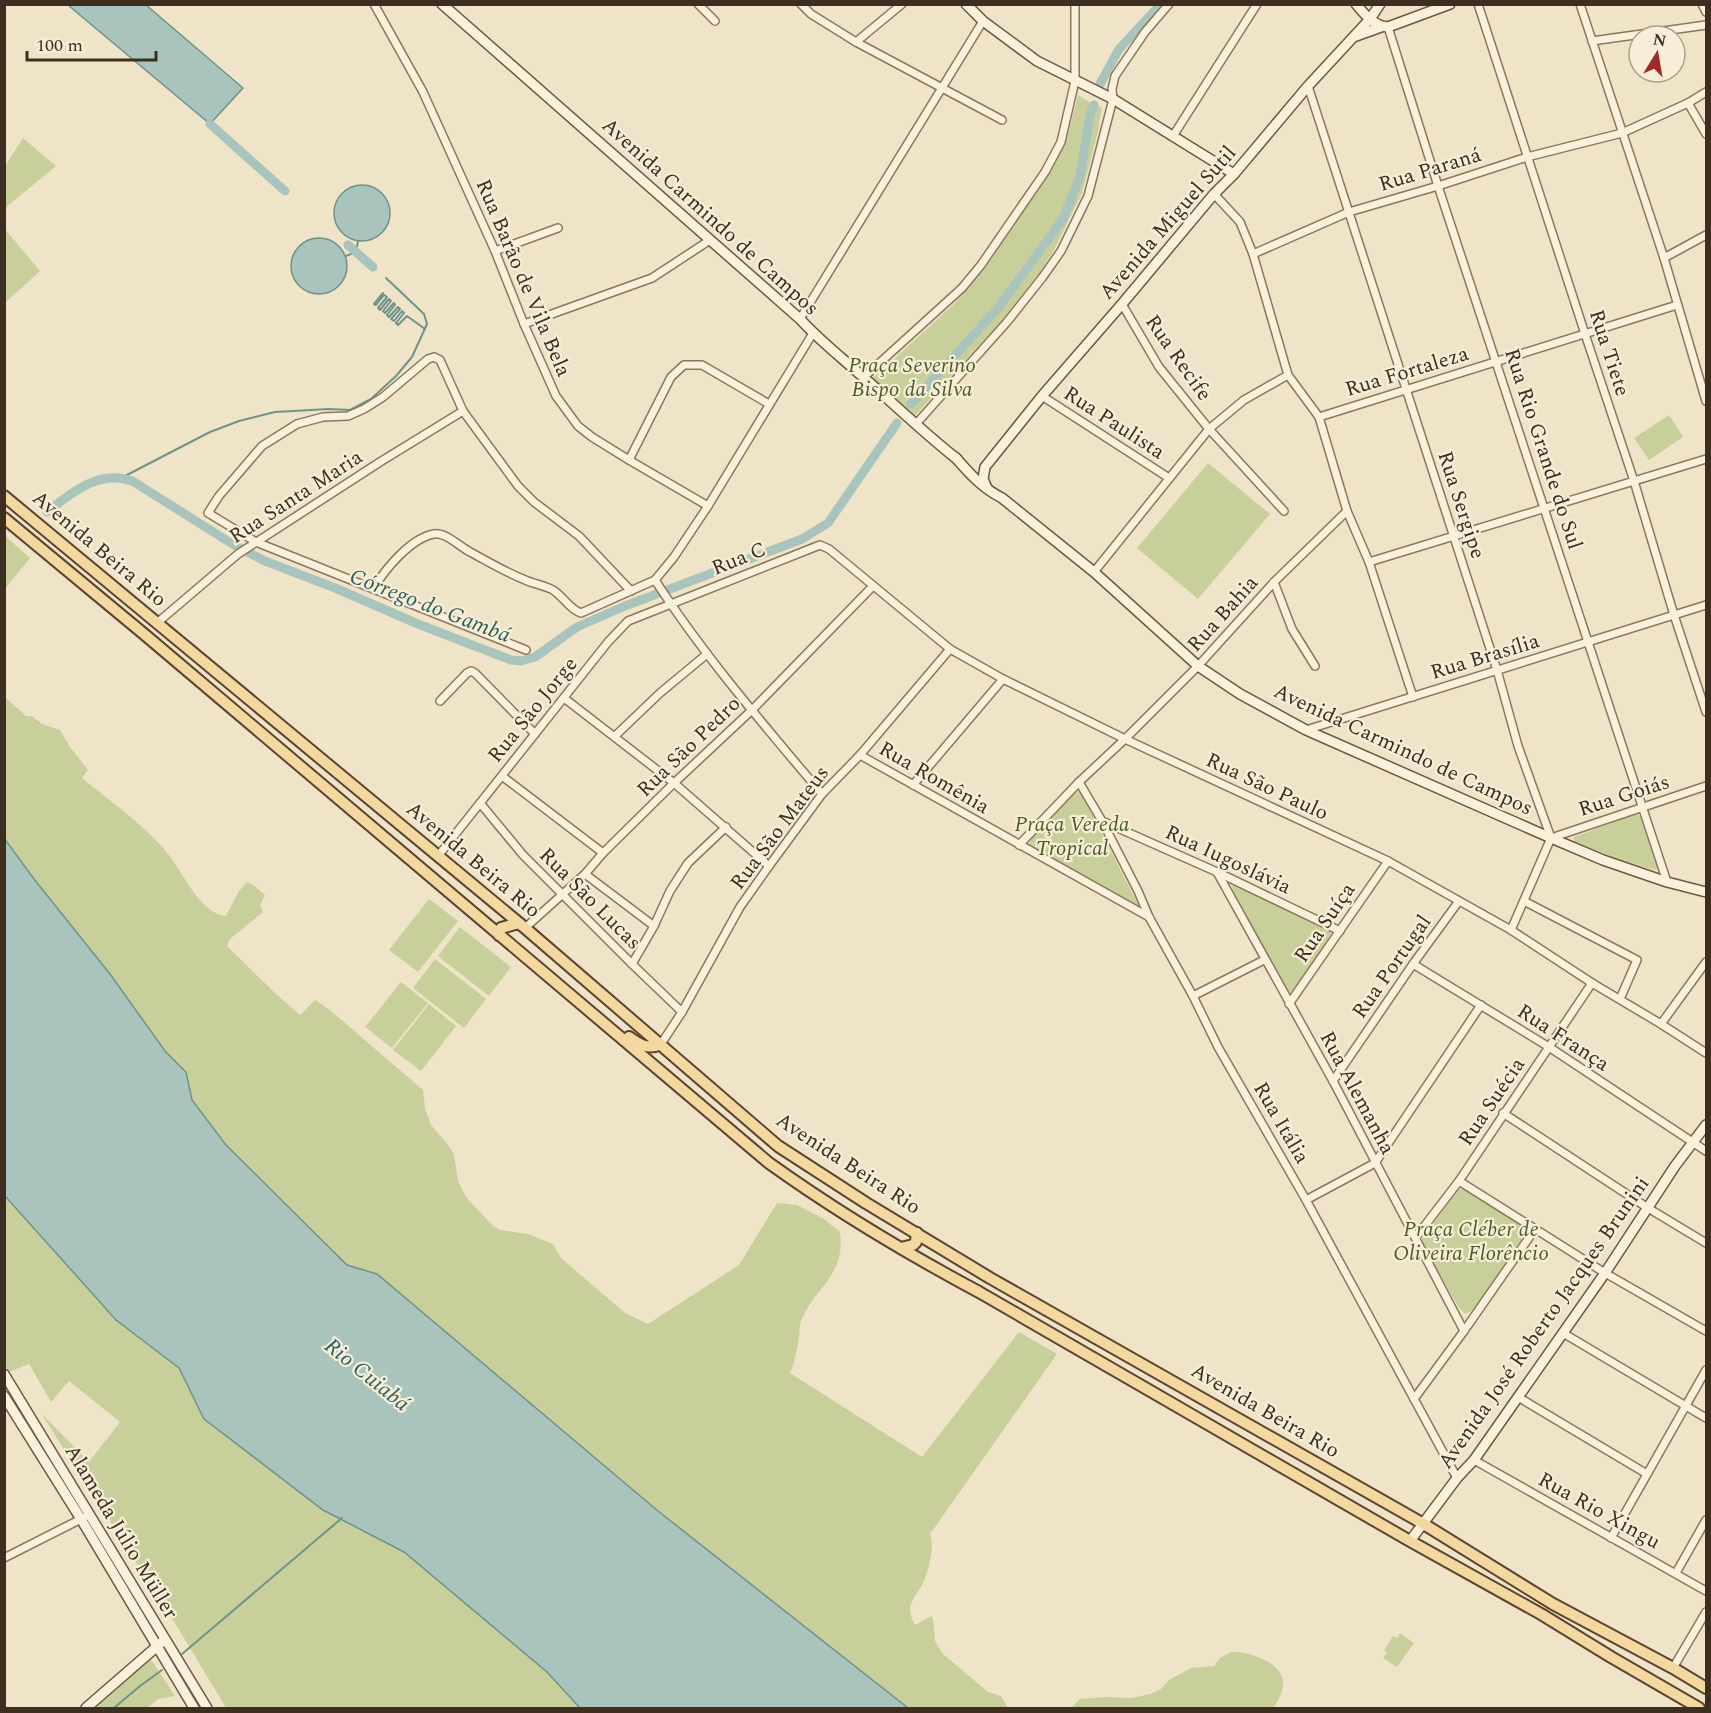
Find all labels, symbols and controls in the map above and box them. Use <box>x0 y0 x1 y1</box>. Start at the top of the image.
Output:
scale bar <box>27 24 156 62</box>
north arrow <box>1627 24 1687 84</box>
text: N <box>1651 27 1668 53</box>
text: 100 m <box>36 32 83 59</box>
street label: Avenida Carmindo de Campos <box>594 110 826 324</box>
street label: Avenida Miguel Sutil <box>1092 139 1244 307</box>
street label: Rua Paraná <box>1375 139 1486 201</box>
street label: Rua Barão de Vila Bela <box>467 174 579 383</box>
street label: Rua Tiete <box>1580 305 1638 401</box>
street label: Rua Recife <box>1136 308 1220 408</box>
street label: Rua Fortaleza <box>1341 338 1473 406</box>
street label: Rua Rio Grande do Sul <box>1495 344 1591 554</box>
park label: Praça Severino Bispo da Silva <box>848 350 976 406</box>
street label: Rua Paulista <box>1057 378 1172 468</box>
street label: Rua Santa Maria <box>223 441 370 552</box>
street label: Rua Sergipe <box>1429 447 1493 563</box>
street label: Avenida Beira Rio <box>24 483 174 615</box>
street label: Rua C <box>707 534 771 584</box>
water label: Córrego do Gambá <box>345 560 516 652</box>
street label: Rua Bahia <box>1180 568 1267 660</box>
street label: Rua Brasília <box>1427 625 1544 689</box>
street label: Rua São Jorge <box>480 650 586 770</box>
street label: Avenida Carmindo de Campos <box>1268 676 1538 824</box>
street label: Rua São Pedro <box>630 689 748 805</box>
street label: Rua Romênia <box>872 733 996 823</box>
street label: Rua São Paulo <box>1200 745 1334 829</box>
street label: Rua São Mateus <box>723 759 837 897</box>
street label: Rua Goiás <box>1574 766 1674 826</box>
street label: Avenida Beira Rio <box>398 794 548 926</box>
park label: Praça Vereda Tropical <box>1015 809 1130 865</box>
street label: Rua Iugoslávia <box>1160 817 1297 904</box>
street label: Rua São Lucas <box>531 840 649 958</box>
street label: Rua Suíça <box>1286 876 1364 970</box>
street label: Rua Portugal <box>1344 908 1440 1026</box>
street label: Rua França <box>1510 996 1616 1080</box>
street label: Rua Alemanha <box>1311 1025 1403 1161</box>
street label: Rua Suécia <box>1450 1051 1534 1153</box>
street label: Rua Itália <box>1245 1076 1318 1171</box>
street label: Avenida Beira Rio <box>769 1105 927 1223</box>
street label: Avenida José Roberto Jacques Brunini <box>1430 1170 1658 1476</box>
park label: Praça Cléber de Oliveira Florêncio <box>1393 1214 1549 1270</box>
water label: Rio Cuiabá <box>317 1330 418 1420</box>
street label: Avenida Beira Rio <box>1184 1355 1346 1467</box>
street label: Alameda Júlio Müller <box>56 1438 186 1626</box>
street label: Rua Rio Xingu <box>1532 1464 1666 1558</box>

